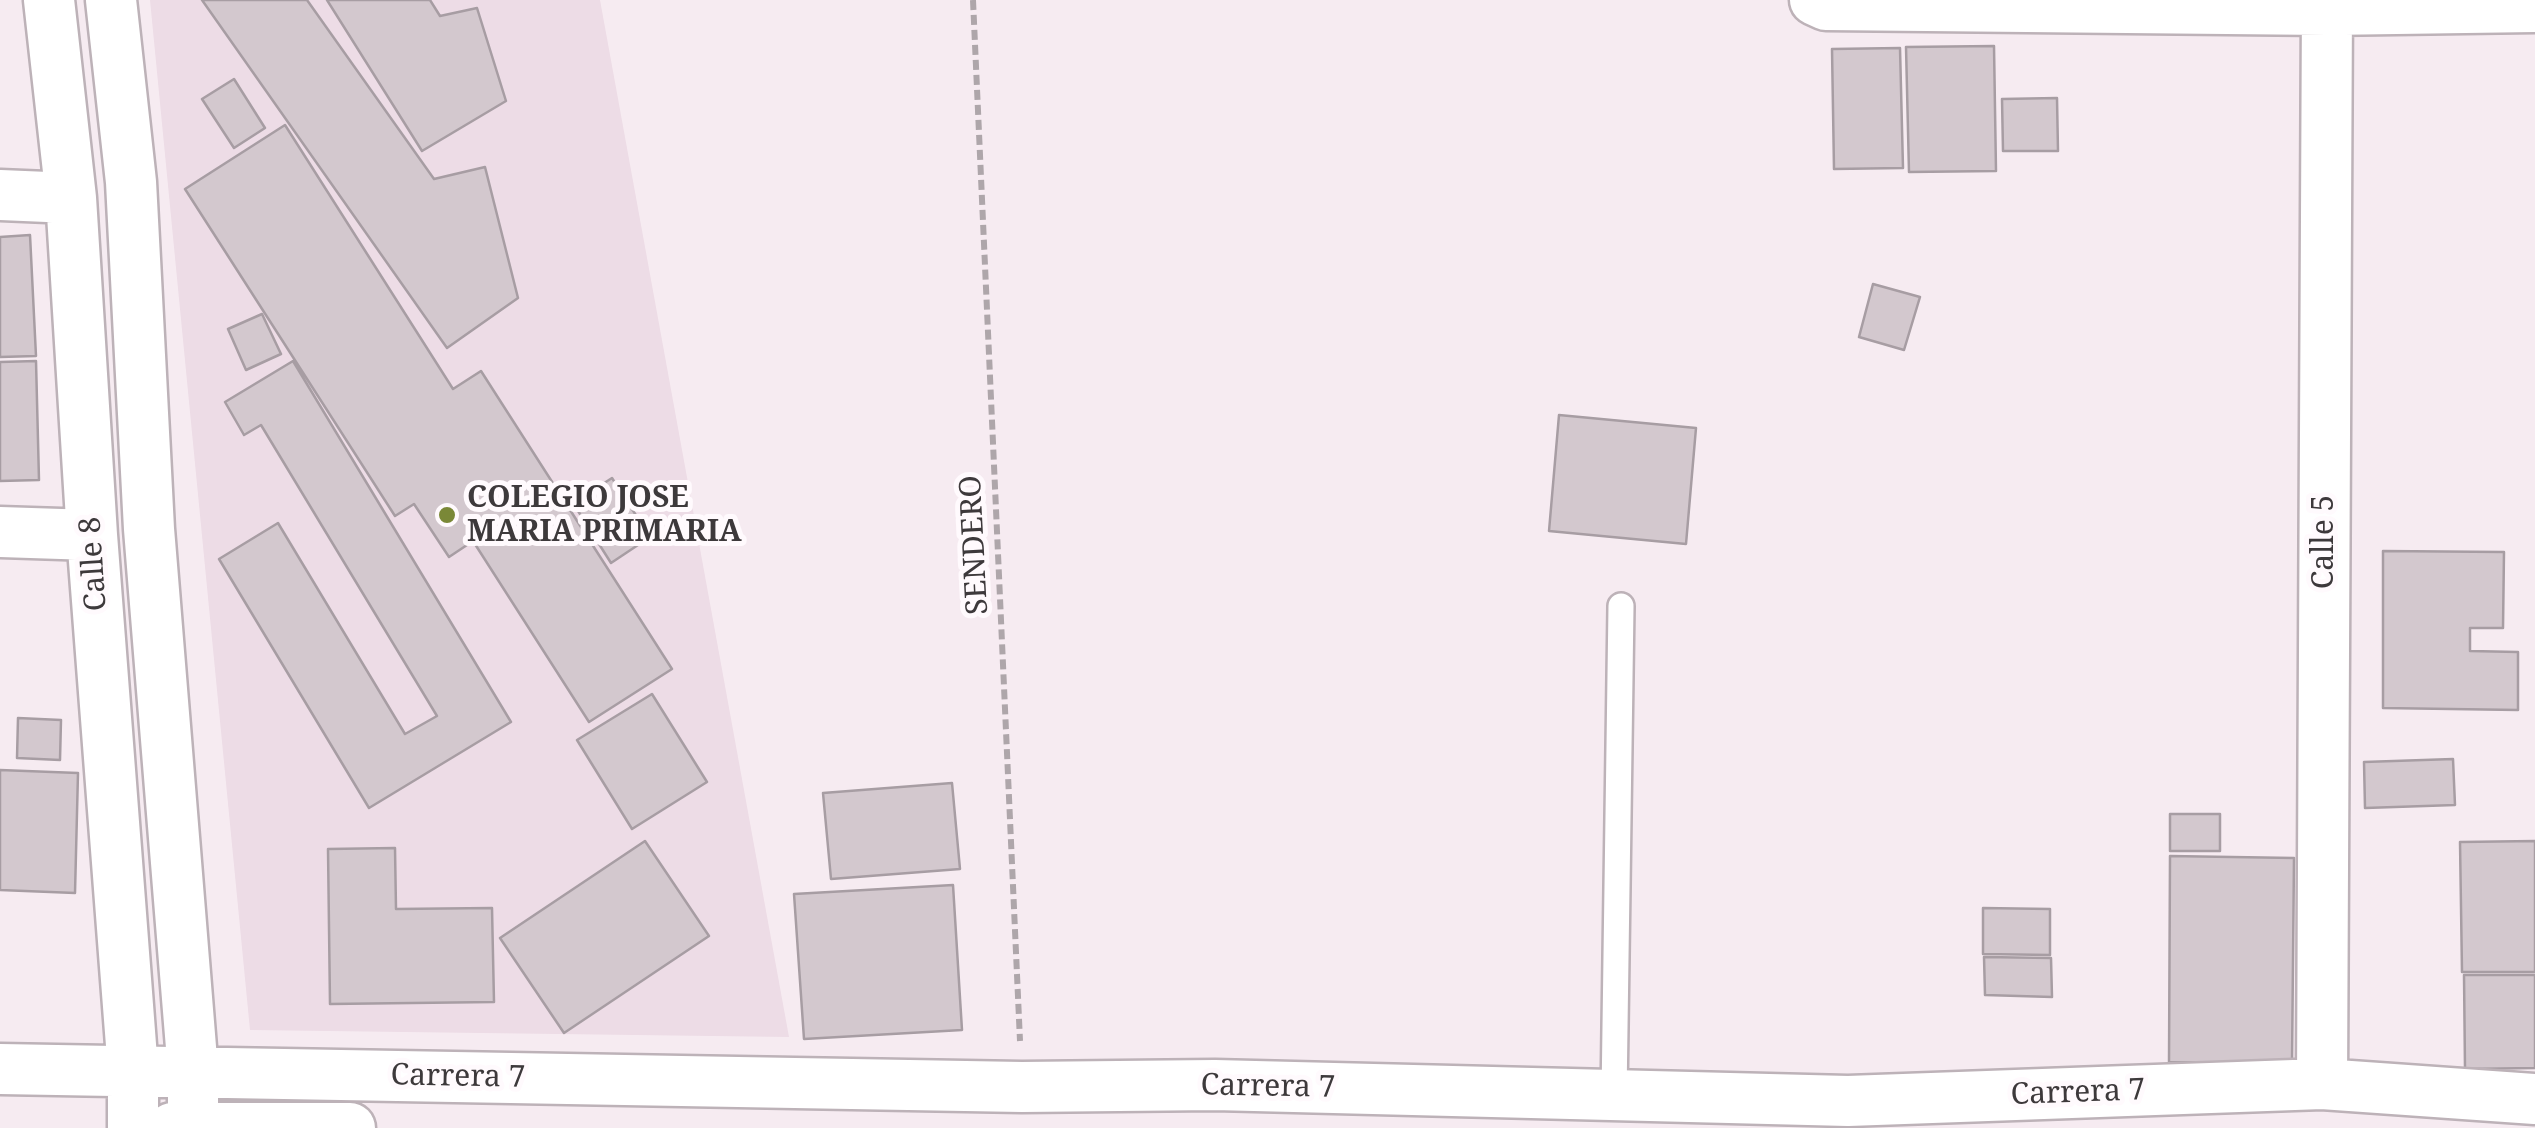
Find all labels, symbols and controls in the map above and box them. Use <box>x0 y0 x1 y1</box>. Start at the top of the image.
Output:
street label: SENDERO <box>953 474 997 616</box>
place label: COLEGIO JOSE MARIA PRIMARIA <box>467 480 742 550</box>
street label: Calle 5 <box>2306 495 2342 589</box>
marker: COLEGIO JOSE MARIA PRIMARIA <box>436 504 458 526</box>
street label: Calle 8 <box>73 516 115 612</box>
street label: Carrera 7 <box>390 1058 526 1096</box>
street label: Carrera 7 <box>1200 1068 1336 1106</box>
street label: Carrera 7 <box>2010 1073 2146 1113</box>

